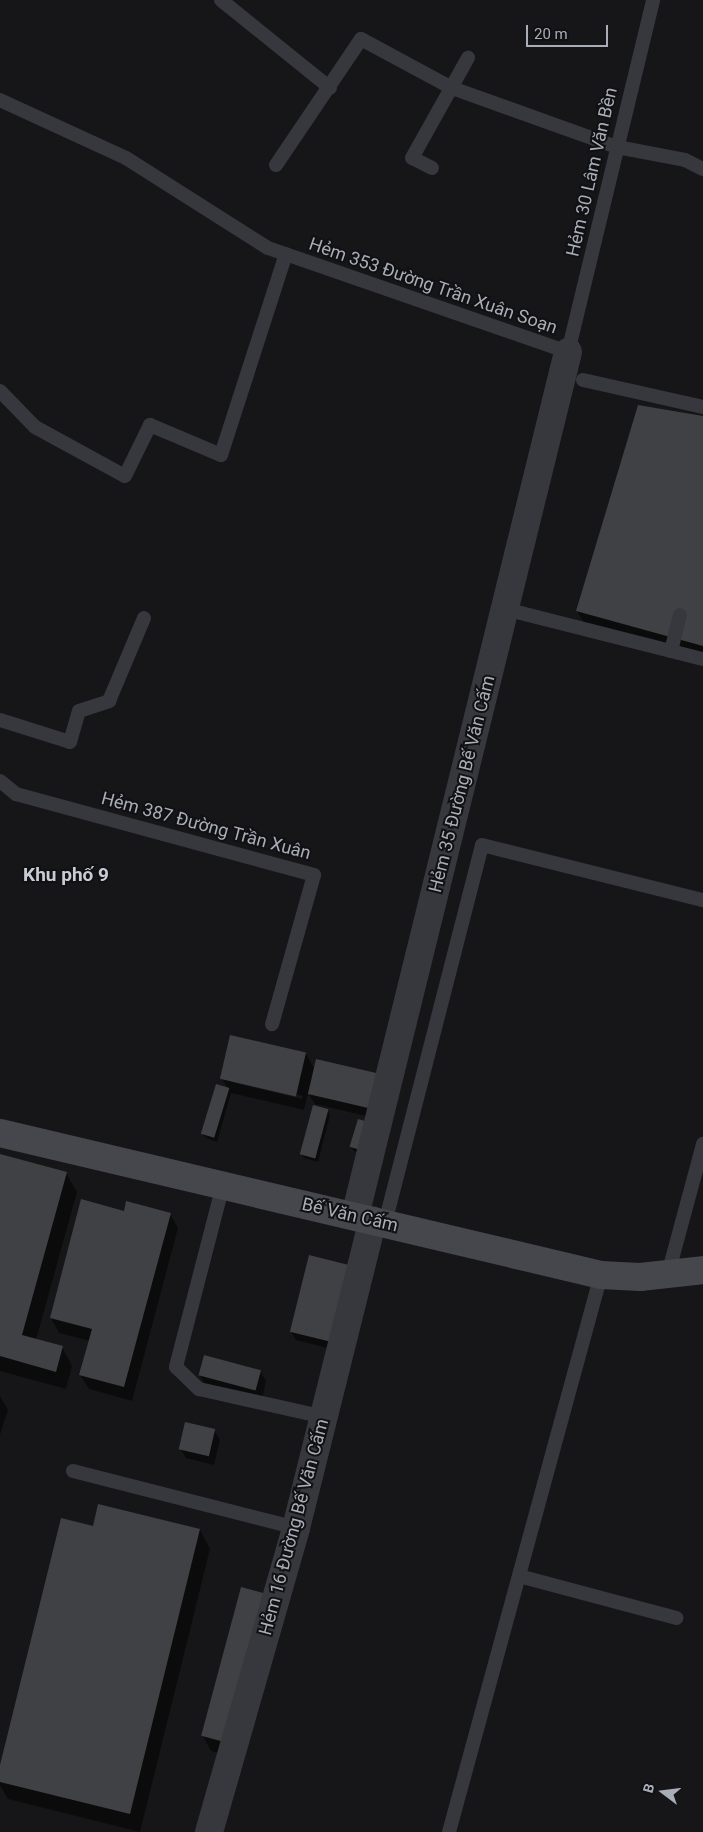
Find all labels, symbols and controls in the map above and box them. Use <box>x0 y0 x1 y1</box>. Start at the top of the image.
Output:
scale bar <box>528 15 610 47</box>
text: 20 m <box>534 25 568 43</box>
street label: Hẻm 30 Lâm Văn Bền <box>562 85 622 259</box>
street label: Hẻm 353 Đường Trần Xuân Soạn <box>306 233 560 339</box>
street label: Hẻm 35 Đường Bế Văn Cấm <box>425 673 499 895</box>
street label: Hẻm 387 Đường Trần Xuân <box>99 788 313 864</box>
district label: Khu phố 9 <box>23 864 109 886</box>
street label: Bế Văn Cấm <box>300 1193 400 1237</box>
street label: Hẻm 16 Đường Bế Văn Cấm <box>255 1416 333 1638</box>
north arrow <box>638 1767 688 1817</box>
text: B <box>640 1782 657 1795</box>

